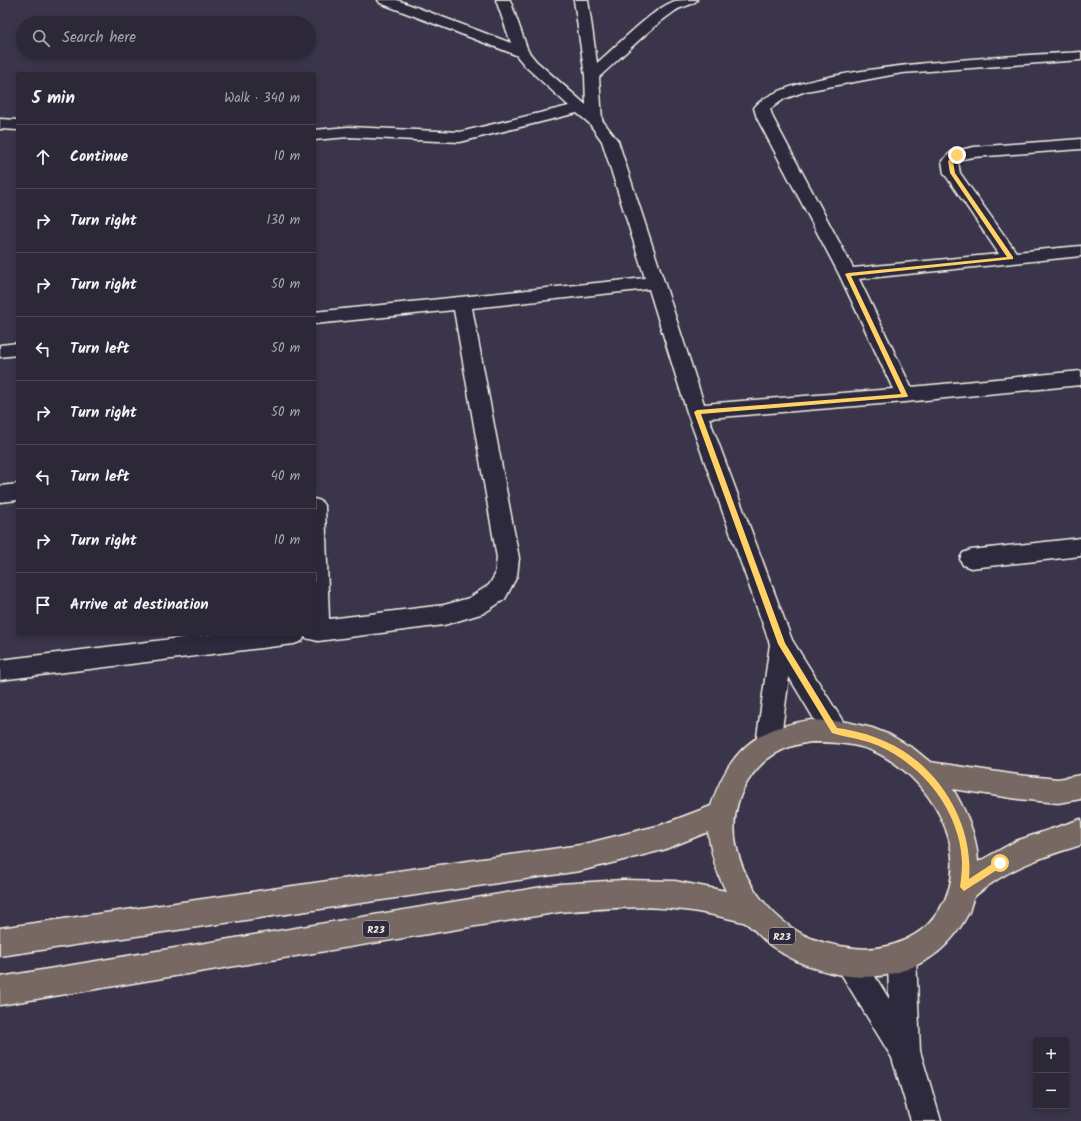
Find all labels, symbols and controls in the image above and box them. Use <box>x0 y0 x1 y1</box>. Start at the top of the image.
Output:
search box <box>16 16 316 60</box>
text: Search here <box>62 26 136 50</box>
icon: search <box>30 27 52 49</box>
text: 5 min <box>32 85 75 112</box>
text: Walk · 340 m <box>224 88 300 109</box>
text: Continue <box>70 145 128 169</box>
icon: ahead <box>32 146 54 168</box>
text: 10 m <box>274 146 300 167</box>
route end <box>948 146 966 164</box>
text: Turn right <box>70 209 137 233</box>
icon: right <box>32 210 54 232</box>
text: 130 m <box>266 210 300 231</box>
text: Turn right <box>70 273 137 297</box>
icon: right <box>32 274 54 296</box>
text: 50 m <box>271 274 300 295</box>
text: Turn left <box>70 337 130 361</box>
icon: left <box>32 338 54 360</box>
text: 50 m <box>271 338 300 359</box>
text: Turn right <box>70 401 137 425</box>
icon: right <box>32 402 54 424</box>
text: 50 m <box>271 402 300 423</box>
text: Turn left <box>70 465 130 489</box>
icon: left <box>32 466 54 488</box>
text: 40 m <box>271 466 300 487</box>
text: Turn right <box>70 529 137 553</box>
icon: right <box>32 530 54 552</box>
text: 10 m <box>274 530 300 551</box>
text: Arrive at destination <box>70 593 209 617</box>
icon: arrive <box>32 594 54 616</box>
route start <box>991 854 1009 872</box>
road number: R23 <box>363 921 389 937</box>
road number: R23 <box>769 928 795 944</box>
map controls <box>1033 1037 1069 1109</box>
button: + <box>1033 1037 1069 1073</box>
button: − <box>1033 1073 1069 1109</box>

